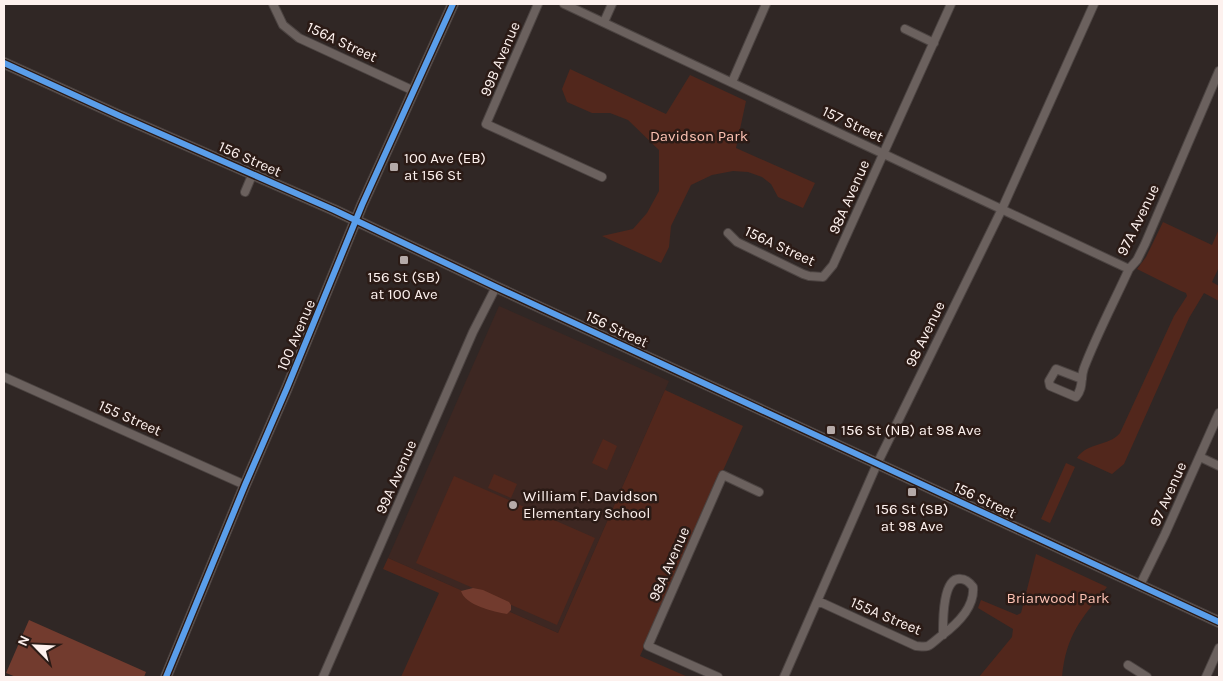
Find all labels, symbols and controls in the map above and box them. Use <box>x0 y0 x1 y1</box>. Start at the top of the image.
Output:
street label: 156A Street <box>304 18 380 66</box>
street label: 99B Avenue <box>476 19 524 99</box>
street label: 157 Street <box>820 102 887 146</box>
park label: Davidson Park <box>650 127 748 145</box>
street label: 156 Street <box>216 137 284 181</box>
place label: 100 Ave (EB) at 156 St <box>404 149 486 184</box>
street label: 98A Avenue <box>825 157 873 237</box>
marker: 100 Ave (EB) at 156 St <box>388 161 400 173</box>
street label: 97A Avenue <box>1113 181 1163 259</box>
street label: 156A Street <box>742 222 818 270</box>
marker: 156 St (SB) at 100 Ave <box>398 254 410 266</box>
place label: 156 St (SB) at 100 Ave <box>368 268 440 303</box>
street label: 100 Avenue <box>273 297 319 373</box>
street label: 98 Avenue <box>901 298 949 370</box>
street label: 156 Street <box>583 307 651 351</box>
street label: 155 Street <box>96 396 164 440</box>
place label: 156 St (NB) at 98 Ave <box>841 421 981 439</box>
marker: 156 St (NB) at 98 Ave <box>825 424 837 436</box>
street label: 99A Avenue <box>372 437 420 517</box>
street label: 97 Avenue <box>1146 459 1190 529</box>
street label: 156 Street <box>951 478 1019 522</box>
marker: 156 St (SB) at 98 Ave <box>906 486 918 498</box>
place label: William F. Davidson Elementary School <box>523 487 658 522</box>
marker: William F. Davidson Elementary School <box>507 499 519 511</box>
place label: 156 St (SB) at 98 Ave <box>876 500 948 535</box>
street label: 98A Avenue <box>645 524 693 604</box>
park label: Briarwood Park <box>1006 589 1110 607</box>
street label: 155A Street <box>848 593 924 639</box>
north arrow <box>10 621 60 671</box>
text: N <box>14 633 33 649</box>

